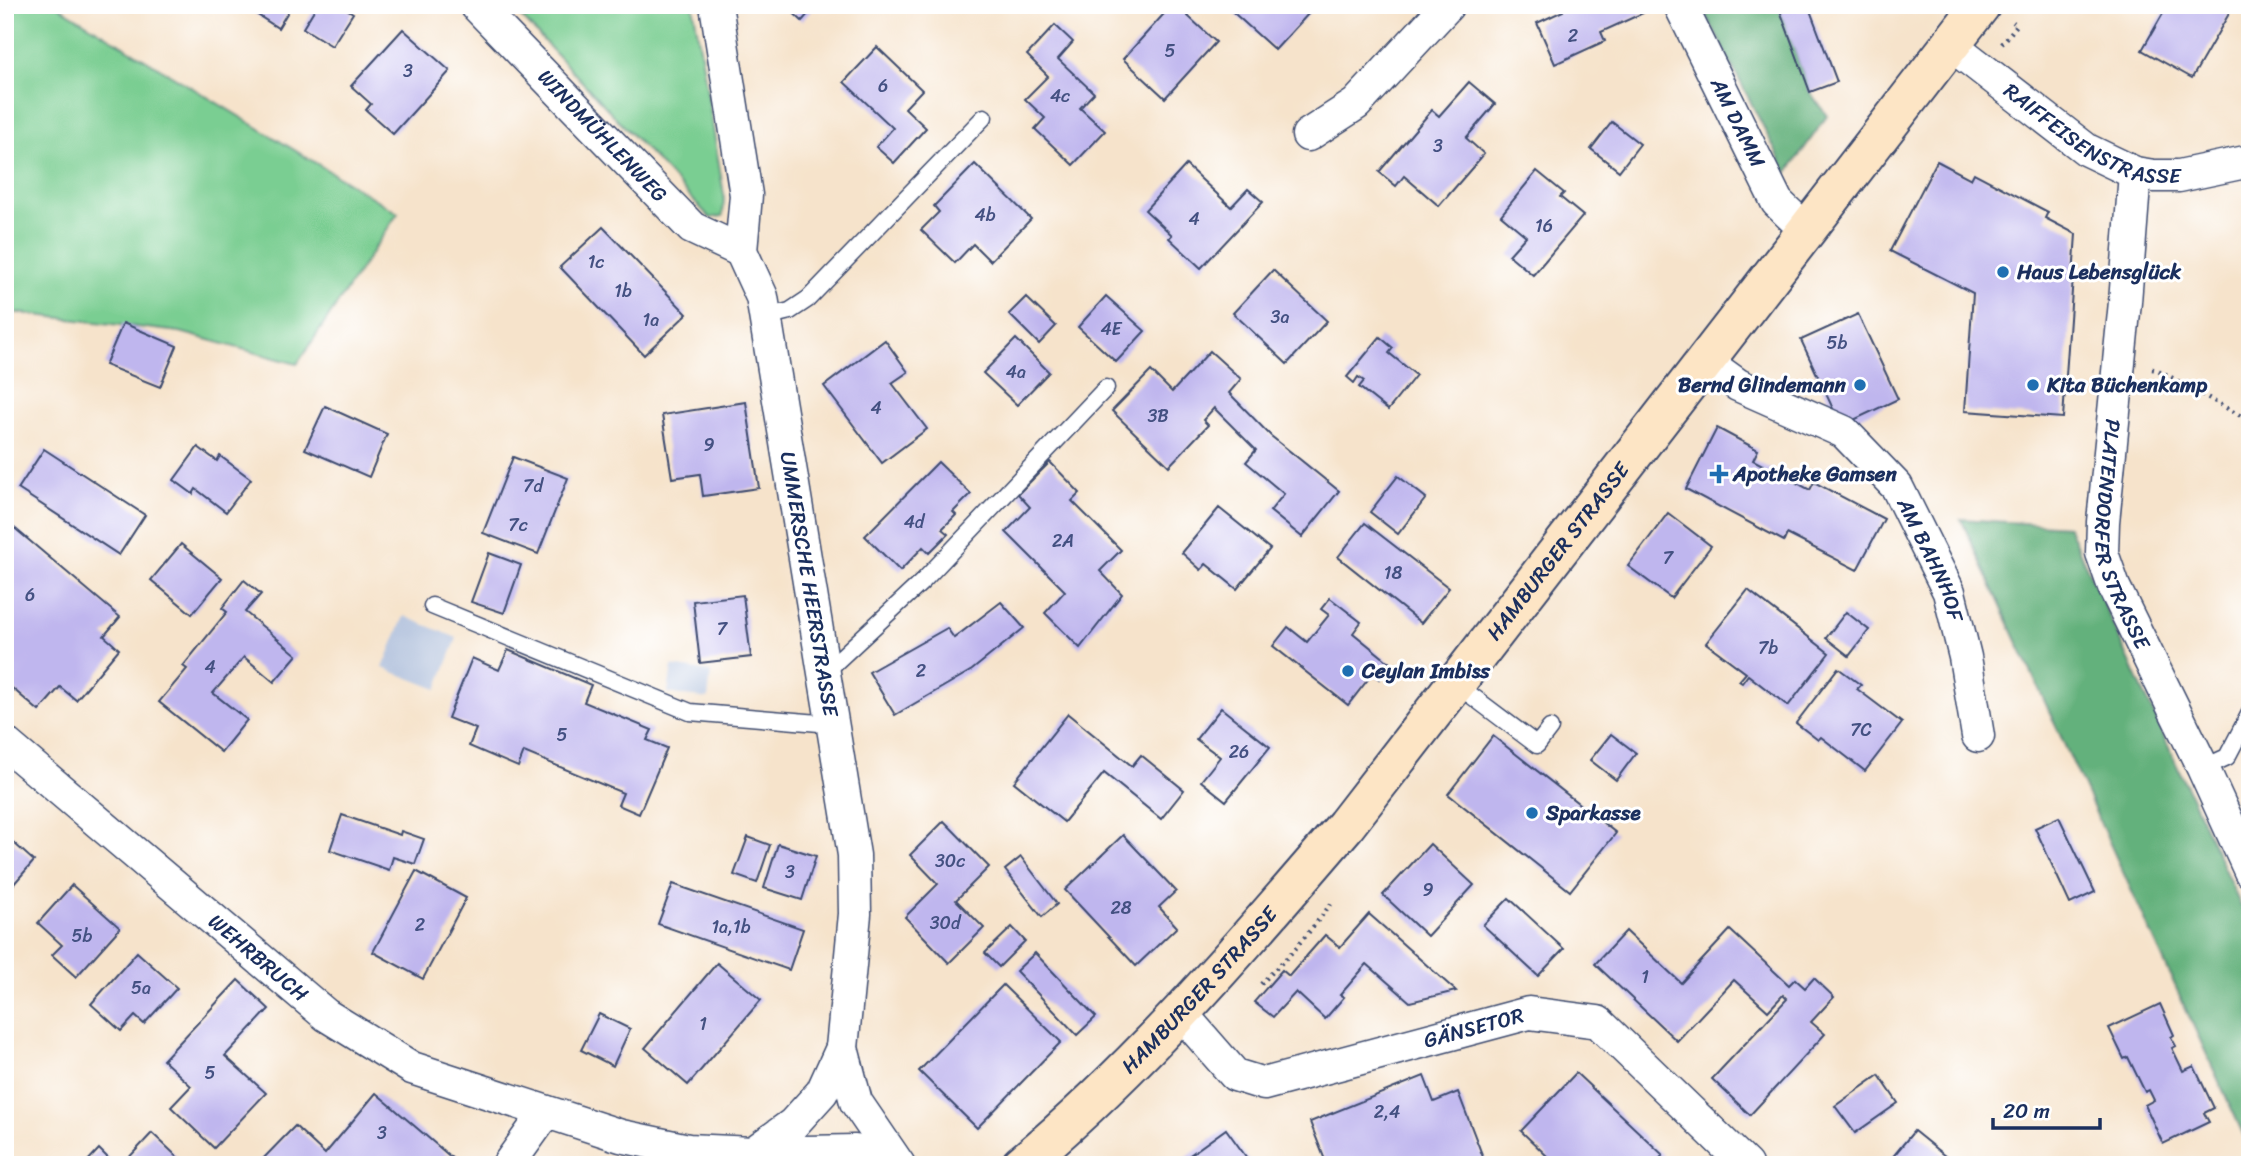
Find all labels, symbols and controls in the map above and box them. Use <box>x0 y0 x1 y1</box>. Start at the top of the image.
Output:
house number: 2 <box>1568 20 1578 52</box>
house number: 5 <box>1165 35 1176 67</box>
house number: 3 <box>403 55 413 87</box>
street label: WINDMÜHLENWEG <box>528 60 677 212</box>
house number: 6 <box>878 70 888 102</box>
street label: AM DAMM <box>1699 70 1776 174</box>
street label: RAIFFEISENSTRASSE <box>1995 73 2182 195</box>
house number: 4c <box>1050 80 1070 112</box>
house number: 3 <box>1433 130 1443 162</box>
house number: 4b <box>974 199 996 231</box>
house number: 4 <box>1188 203 1200 235</box>
house number: 16 <box>1535 210 1553 242</box>
house number: 1c <box>588 246 604 278</box>
place label: Haus Lebensglück <box>2016 253 2182 291</box>
marker: Haus Lebensglück <box>1995 264 2011 280</box>
house number: 1b <box>614 275 632 307</box>
house number: 3a <box>1271 301 1289 333</box>
house number: 1a <box>643 304 659 336</box>
house number: 4E <box>1100 313 1123 345</box>
house number: 5b <box>1827 327 1848 359</box>
house number: 4a <box>1006 356 1026 388</box>
place label: Bernd Glindemann <box>1678 366 1847 404</box>
place label: Kita Büchenkamp <box>2046 366 2208 404</box>
marker: Bernd Glindemann <box>1852 377 1868 393</box>
marker: Kita Büchenkamp <box>2025 377 2041 393</box>
house number: 4 <box>870 392 882 424</box>
house number: 3B <box>1147 400 1169 432</box>
street label: PLATENDORFER STRASSE <box>2083 417 2161 657</box>
house number: 9 <box>703 429 715 461</box>
street label: UMMERSCHE HEERSTRASSE <box>769 449 850 721</box>
street label: HAMBURGER STRASSE <box>1476 452 1640 649</box>
place label: Apotheke Gamsen <box>1732 455 1897 493</box>
marker: Apotheke Gamsen <box>1711 466 1727 482</box>
house number: 7d <box>523 470 544 502</box>
street label: AM BAHNHOF <box>1886 490 1975 627</box>
house number: 4d <box>904 506 926 538</box>
house number: 7c <box>508 509 528 541</box>
house number: 2A <box>1052 525 1074 557</box>
house number: 7 <box>1663 542 1675 574</box>
house number: 18 <box>1384 557 1402 589</box>
house number: 6 <box>25 579 35 611</box>
house number: 7 <box>717 613 729 645</box>
house number: 7b <box>1758 632 1778 664</box>
house number: 4 <box>204 651 216 683</box>
place label: Ceylan Imbiss <box>1361 652 1491 690</box>
house number: 2 <box>916 655 926 687</box>
marker: Ceylan Imbiss <box>1340 663 1356 679</box>
house number: 7C <box>1850 714 1873 746</box>
house number: 5 <box>557 719 568 751</box>
house number: 26 <box>1229 736 1249 768</box>
place label: Sparkasse <box>1545 794 1641 832</box>
marker: Sparkasse <box>1524 805 1540 821</box>
house number: 30c <box>935 845 965 877</box>
house number: 3 <box>785 856 795 888</box>
house number: 9 <box>1422 874 1434 906</box>
house number: 28 <box>1110 892 1132 924</box>
street label: HAMBURGER STRASSE <box>1111 896 1288 1083</box>
street label: WEHRBRUCH <box>199 904 317 1012</box>
house number: 30d <box>930 907 962 939</box>
house number: 2 <box>415 909 425 941</box>
house number: 1a,1b <box>711 911 751 943</box>
house number: 5b <box>72 920 93 952</box>
house number: 1 <box>1641 961 1649 993</box>
house number: 5a <box>131 972 151 1004</box>
street label: GÄNSETOR <box>1419 996 1528 1059</box>
house number: 1 <box>699 1008 707 1040</box>
house number: 5 <box>205 1057 216 1089</box>
scale bar <box>1993 1086 2099 1130</box>
text: 20 m <box>2003 1092 2050 1130</box>
house number: 2,4 <box>1374 1096 1400 1128</box>
house number: 3 <box>377 1117 387 1149</box>

